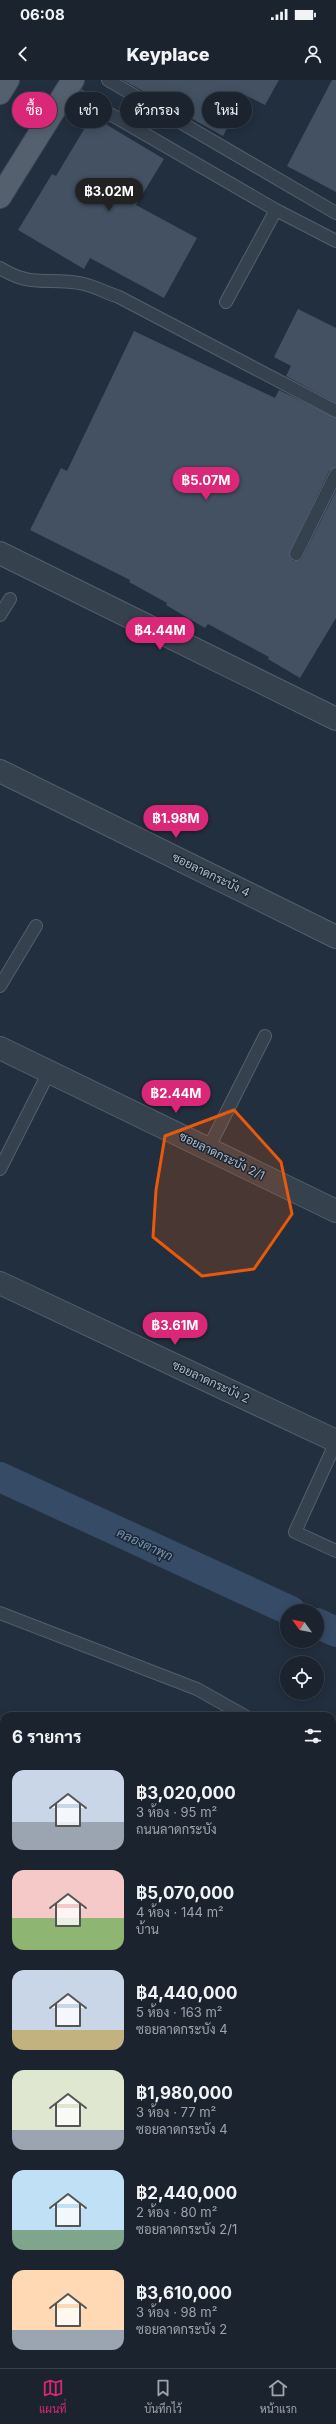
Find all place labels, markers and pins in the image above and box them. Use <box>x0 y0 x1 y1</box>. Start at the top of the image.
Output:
pin: ฿3.02M <box>76 178 142 212</box>
pin: ฿5.07M <box>173 467 239 501</box>
pin: ฿4.44M <box>127 617 193 651</box>
pin: ฿1.98M <box>143 805 209 839</box>
pin: ฿2.44M <box>143 1080 209 1114</box>
pin: ฿3.61M <box>142 1312 208 1346</box>

